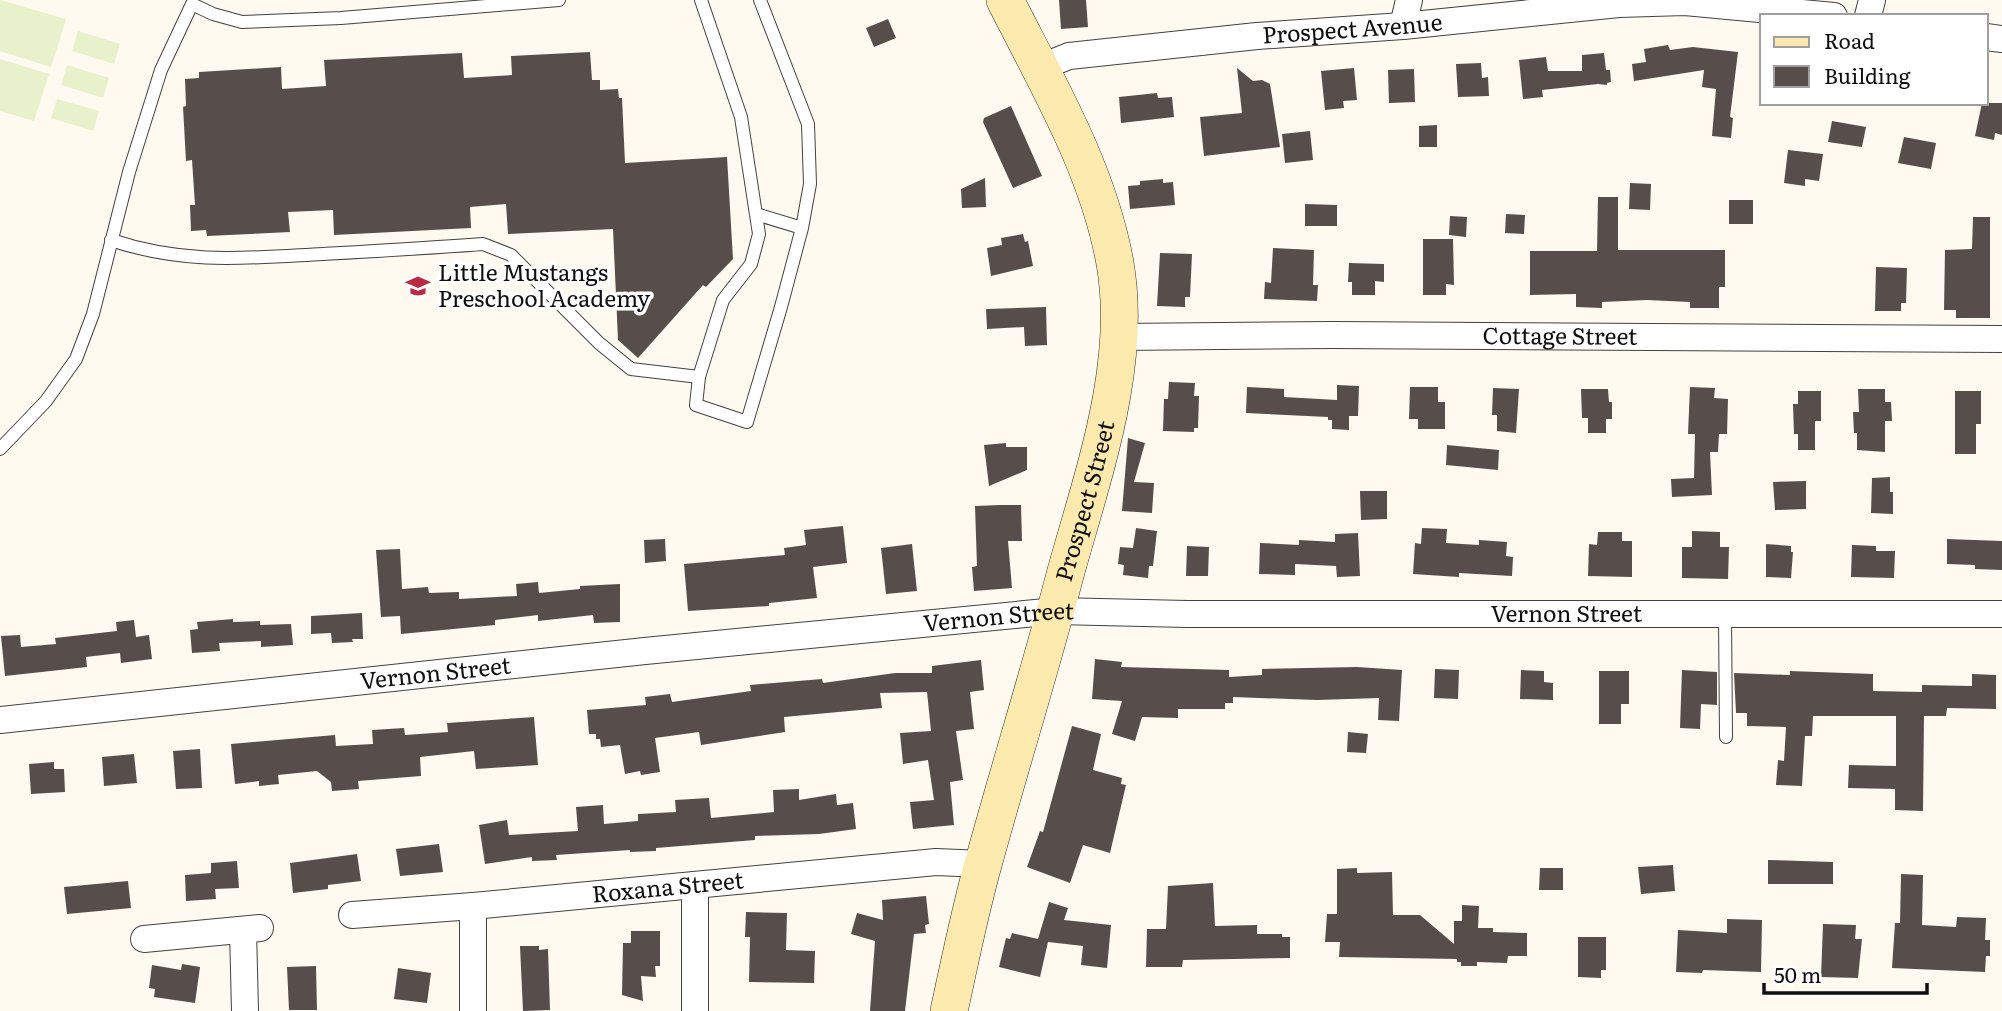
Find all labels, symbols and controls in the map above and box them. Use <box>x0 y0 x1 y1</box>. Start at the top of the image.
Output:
street label: Prospect Avenue <box>1261 3 1444 51</box>
legend <box>1760 14 1988 105</box>
text: Road <box>1824 24 1875 55</box>
text: Building <box>1824 59 1911 90</box>
place label: Little Mustangs Preschool Academy <box>438 254 651 314</box>
school or university icon: Little Mustangs Preschool Academy <box>404 272 432 300</box>
street label: Cottage Street <box>1483 317 1638 352</box>
street label: Prospect Street <box>1045 416 1122 585</box>
street label: Vernon Street <box>922 592 1075 639</box>
street label: Vernon Street <box>1491 595 1643 629</box>
street label: Vernon Street <box>358 646 513 696</box>
street label: Roxana Street <box>590 861 746 910</box>
scale bar <box>1764 951 1927 995</box>
text: 50 m <box>1774 958 1821 989</box>

